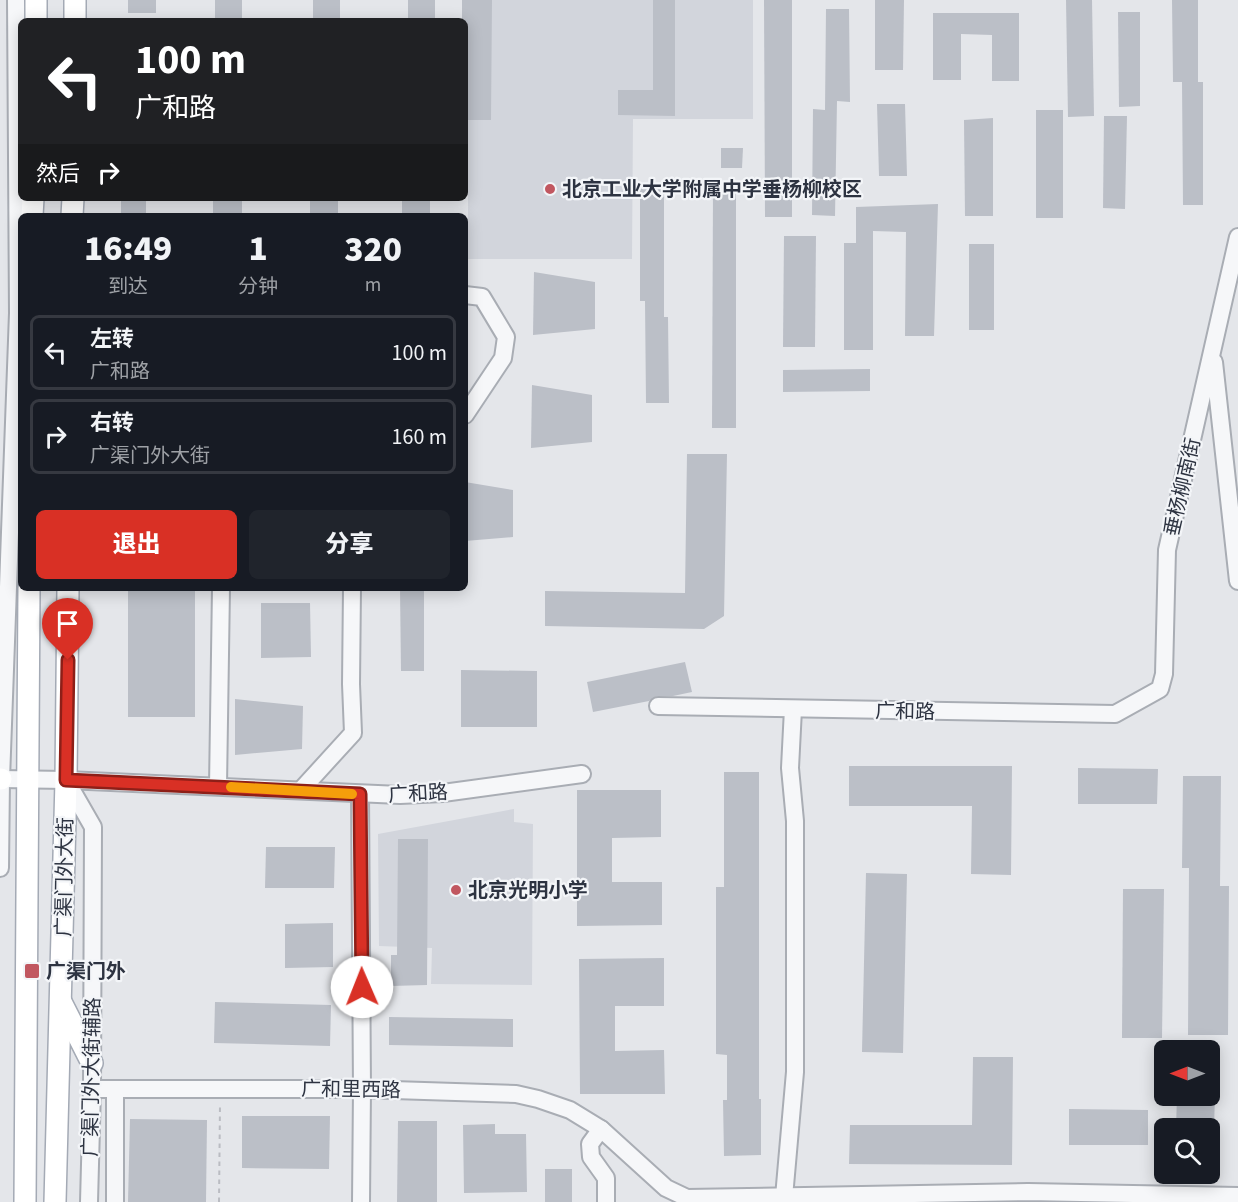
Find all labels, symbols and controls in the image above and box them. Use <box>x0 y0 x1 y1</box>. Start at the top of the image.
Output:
text: 100 m <box>135 30 246 90</box>
icon: left <box>36 42 114 120</box>
text: 广和路 <box>135 89 216 128</box>
icon: right <box>92 156 125 189</box>
text: 然后 <box>36 158 80 190</box>
place label: 北京工业大学附属中学垂杨柳校区 <box>562 176 862 204</box>
marker: 北京工业大学附属中学垂杨柳校区 <box>543 182 557 196</box>
text: 16:49 <box>84 223 172 274</box>
text: 1 <box>249 223 268 274</box>
text: 320 <box>344 224 402 275</box>
text: m <box>365 271 381 299</box>
text: 到达 <box>108 273 148 301</box>
text: 分钟 <box>238 273 278 301</box>
text: 左转 <box>90 323 134 355</box>
icon: left <box>39 336 72 369</box>
text: 100 m <box>392 337 447 369</box>
text: 广和路 <box>90 358 150 386</box>
text: 右转 <box>90 407 134 439</box>
icon: right <box>39 420 72 453</box>
text: 160 m <box>392 421 447 453</box>
street label: 垂杨柳南街 <box>1158 435 1208 539</box>
text: 广渠门外大街 <box>90 442 210 470</box>
button: 退出 <box>36 510 237 579</box>
button: 分享 <box>249 510 450 579</box>
pin <box>42 598 93 660</box>
icon: arrive <box>51 607 84 640</box>
street label: 广和路 <box>875 697 935 727</box>
street label: 广和路 <box>387 778 449 810</box>
street label: 广渠门外大街 <box>50 817 80 937</box>
place label: 北京光明小学 <box>468 877 588 905</box>
marker: 北京光明小学 <box>449 883 463 897</box>
position arrow <box>330 955 394 1019</box>
place label: 广渠门外 <box>46 958 126 986</box>
marker: 广渠门外 <box>23 962 41 980</box>
street label: 广渠门外大街辅路 <box>77 997 107 1157</box>
north arrow <box>1154 1040 1220 1106</box>
map controls <box>1154 1040 1220 1184</box>
street label: 广和里西路 <box>301 1075 401 1105</box>
button: search <box>1154 1118 1220 1184</box>

